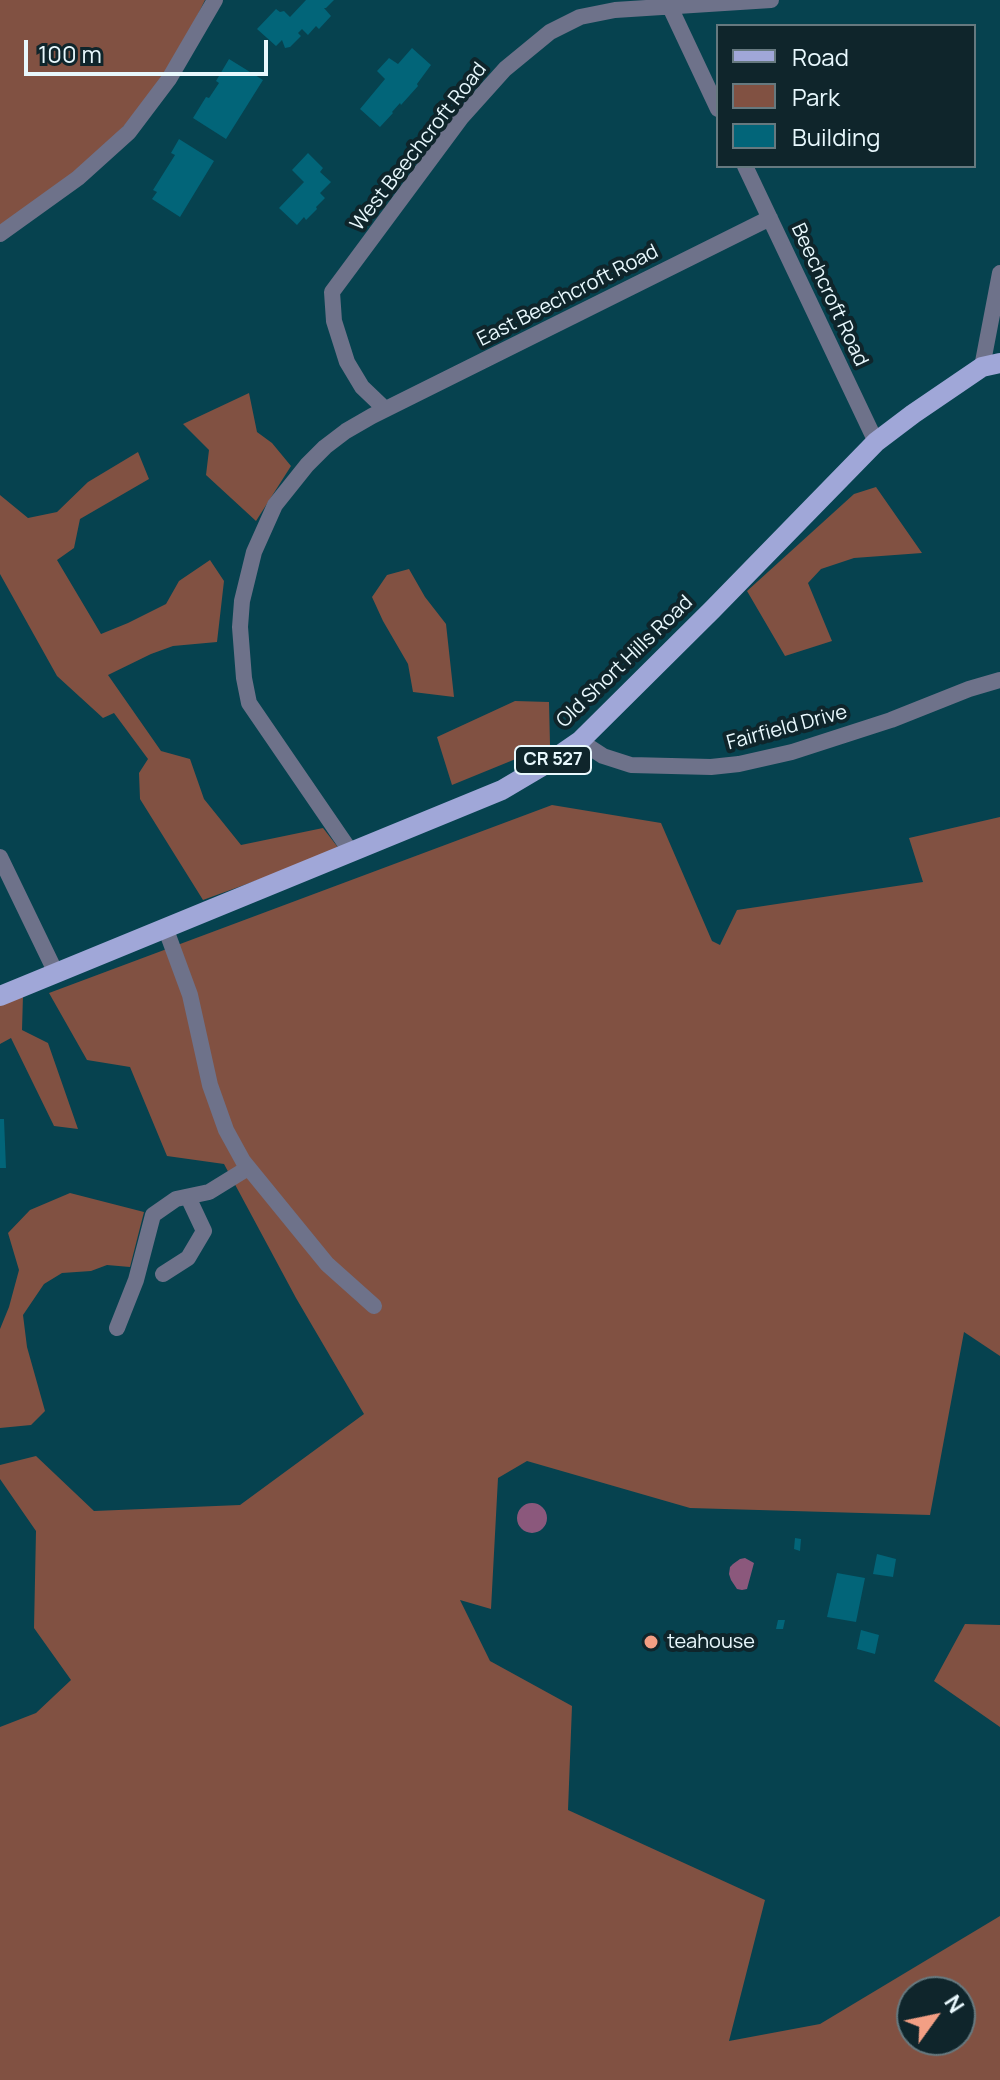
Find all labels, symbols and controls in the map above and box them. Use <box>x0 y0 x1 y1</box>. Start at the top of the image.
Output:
scale bar <box>28 24 272 74</box>
legend <box>716 24 976 168</box>
text: 100 m <box>38 37 102 70</box>
text: Road <box>792 40 849 73</box>
street label: West Beechcroft Road <box>346 58 492 236</box>
text: Park <box>792 80 840 113</box>
text: Building <box>792 120 880 153</box>
street label: Beechcroft Road <box>785 220 873 370</box>
street label: East Beechcroft Road <box>473 240 663 352</box>
street label: Old Short Hills Road <box>552 591 698 733</box>
street label: Fairfield Drive <box>724 700 850 756</box>
road number: CR 527 <box>515 746 591 774</box>
place label: teahouse <box>667 1630 755 1654</box>
marker: teahouse <box>642 1633 660 1651</box>
north arrow <box>896 1976 976 2056</box>
text: N <box>938 1989 971 2019</box>

